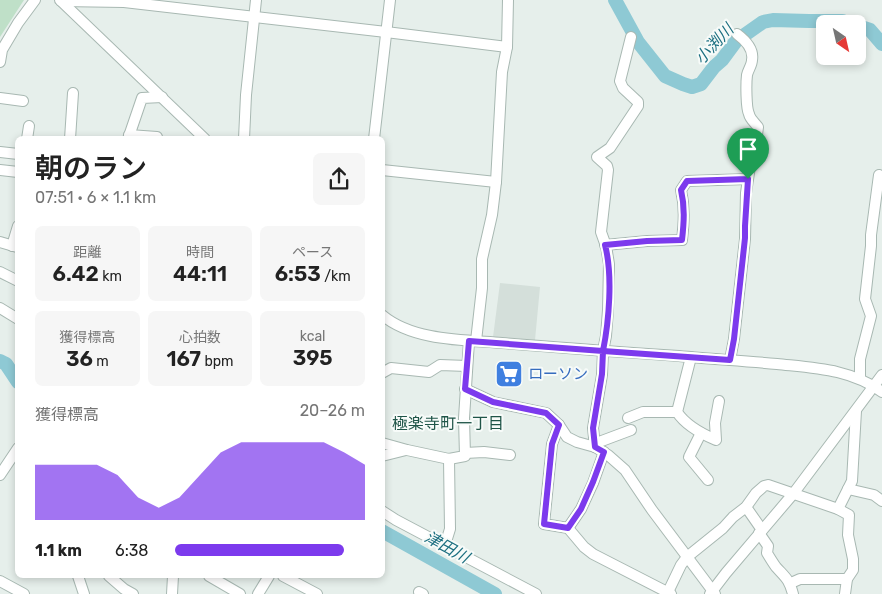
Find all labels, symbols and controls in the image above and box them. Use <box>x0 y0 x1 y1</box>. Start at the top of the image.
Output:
north arrow <box>816 15 866 65</box>
map controls <box>816 15 866 65</box>
water label: 小渕川 <box>691 19 739 68</box>
pin <box>727 128 769 179</box>
icon: arrive <box>734 135 762 163</box>
text: 朝のラン <box>35 152 147 185</box>
button: share <box>313 153 365 205</box>
text: 07:51 · 6 × 1.1 km <box>35 188 156 207</box>
text: 距離 <box>73 244 101 261</box>
text: 時間 <box>186 244 214 261</box>
text: ペース <box>292 244 333 261</box>
text: 6.42 <box>53 261 99 286</box>
text: 44:11 <box>173 261 227 286</box>
text: 6:53 <box>275 261 321 286</box>
text: km <box>99 268 122 285</box>
text: /km <box>321 268 351 285</box>
text: kcal <box>300 328 326 345</box>
text: 獲得標高 <box>59 329 115 346</box>
text: 心拍数 <box>179 329 221 346</box>
text: 395 <box>293 345 333 370</box>
text: 36 <box>66 346 93 371</box>
text: 167 <box>166 346 201 371</box>
text: m <box>93 353 109 370</box>
text: bpm <box>201 353 234 370</box>
supermarket icon: ローソン <box>494 359 524 389</box>
place label: ローソン <box>528 365 588 383</box>
text: 20–26 m <box>300 401 365 420</box>
text: 獲得標高 <box>35 405 99 424</box>
district label: 極楽寺町一丁目 <box>392 414 504 433</box>
water label: 津田川 <box>421 527 474 568</box>
text: 1.1 km <box>35 541 82 560</box>
text: 6:38 <box>115 541 149 560</box>

